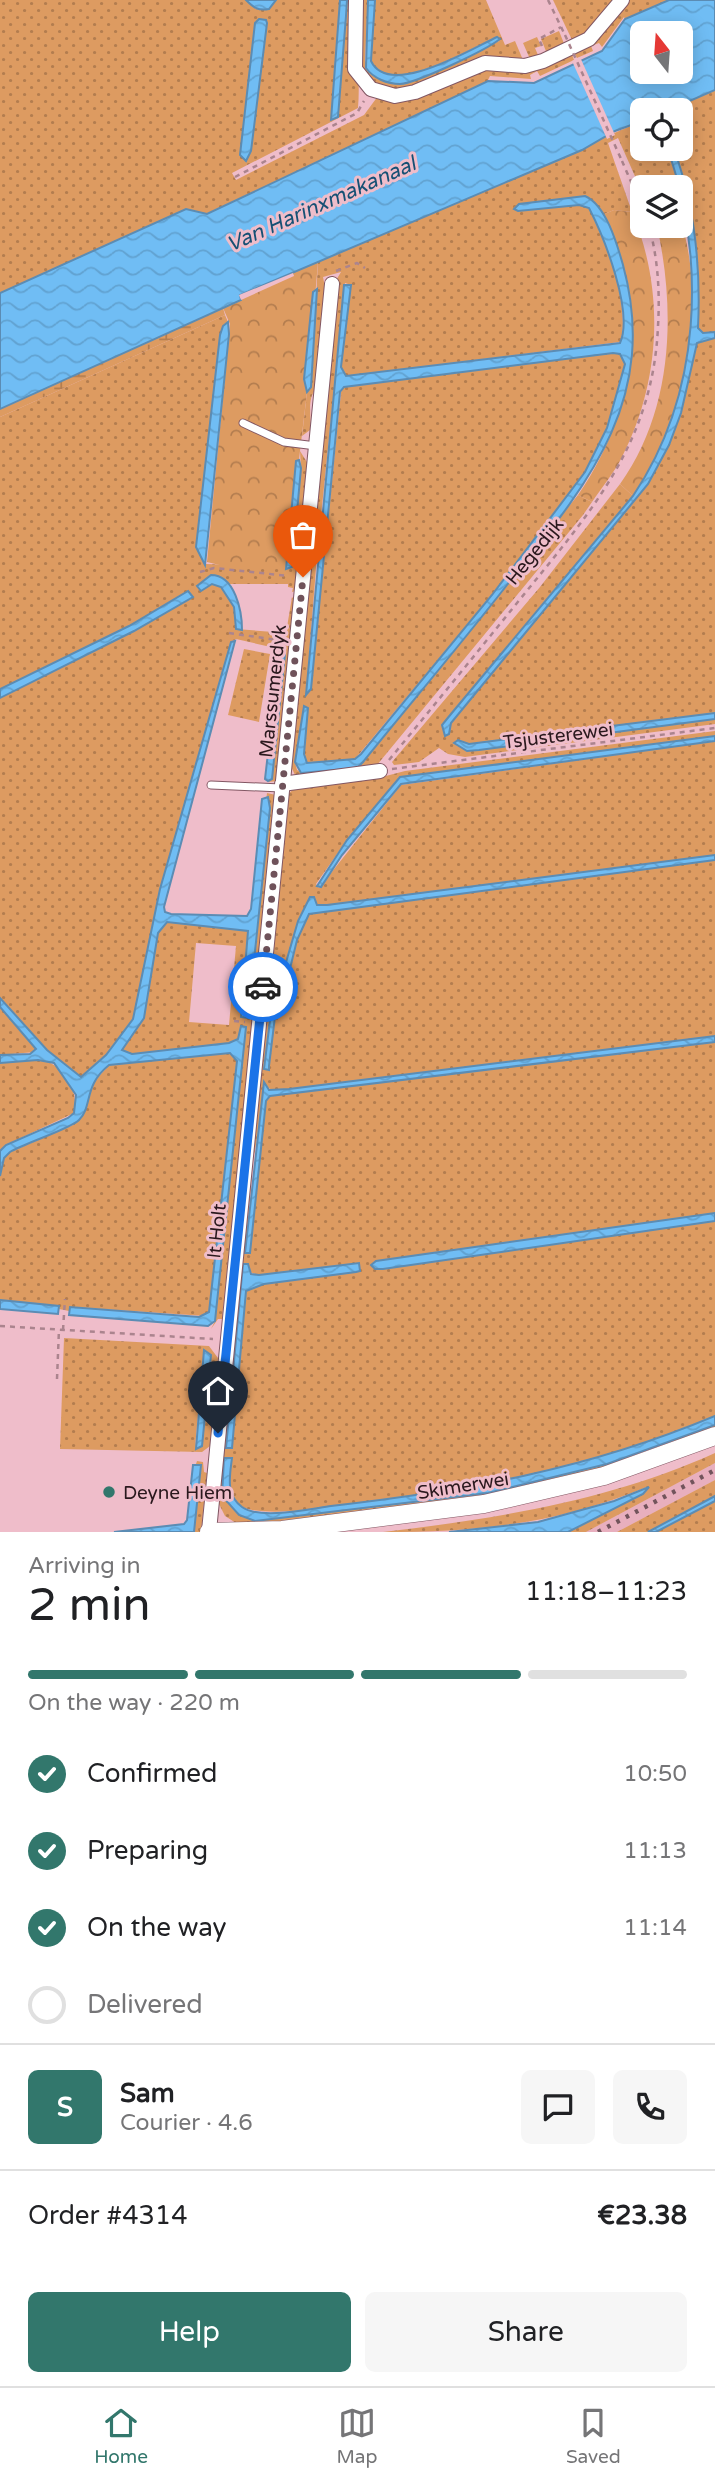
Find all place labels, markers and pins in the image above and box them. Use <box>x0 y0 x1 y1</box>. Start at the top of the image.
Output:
pin <box>273 505 333 577</box>
pin <box>188 1361 248 1433</box>
place label: Deyne Hiem <box>123 1482 232 1504</box>
marker: Deyne Hiem <box>101 1484 117 1500</box>

